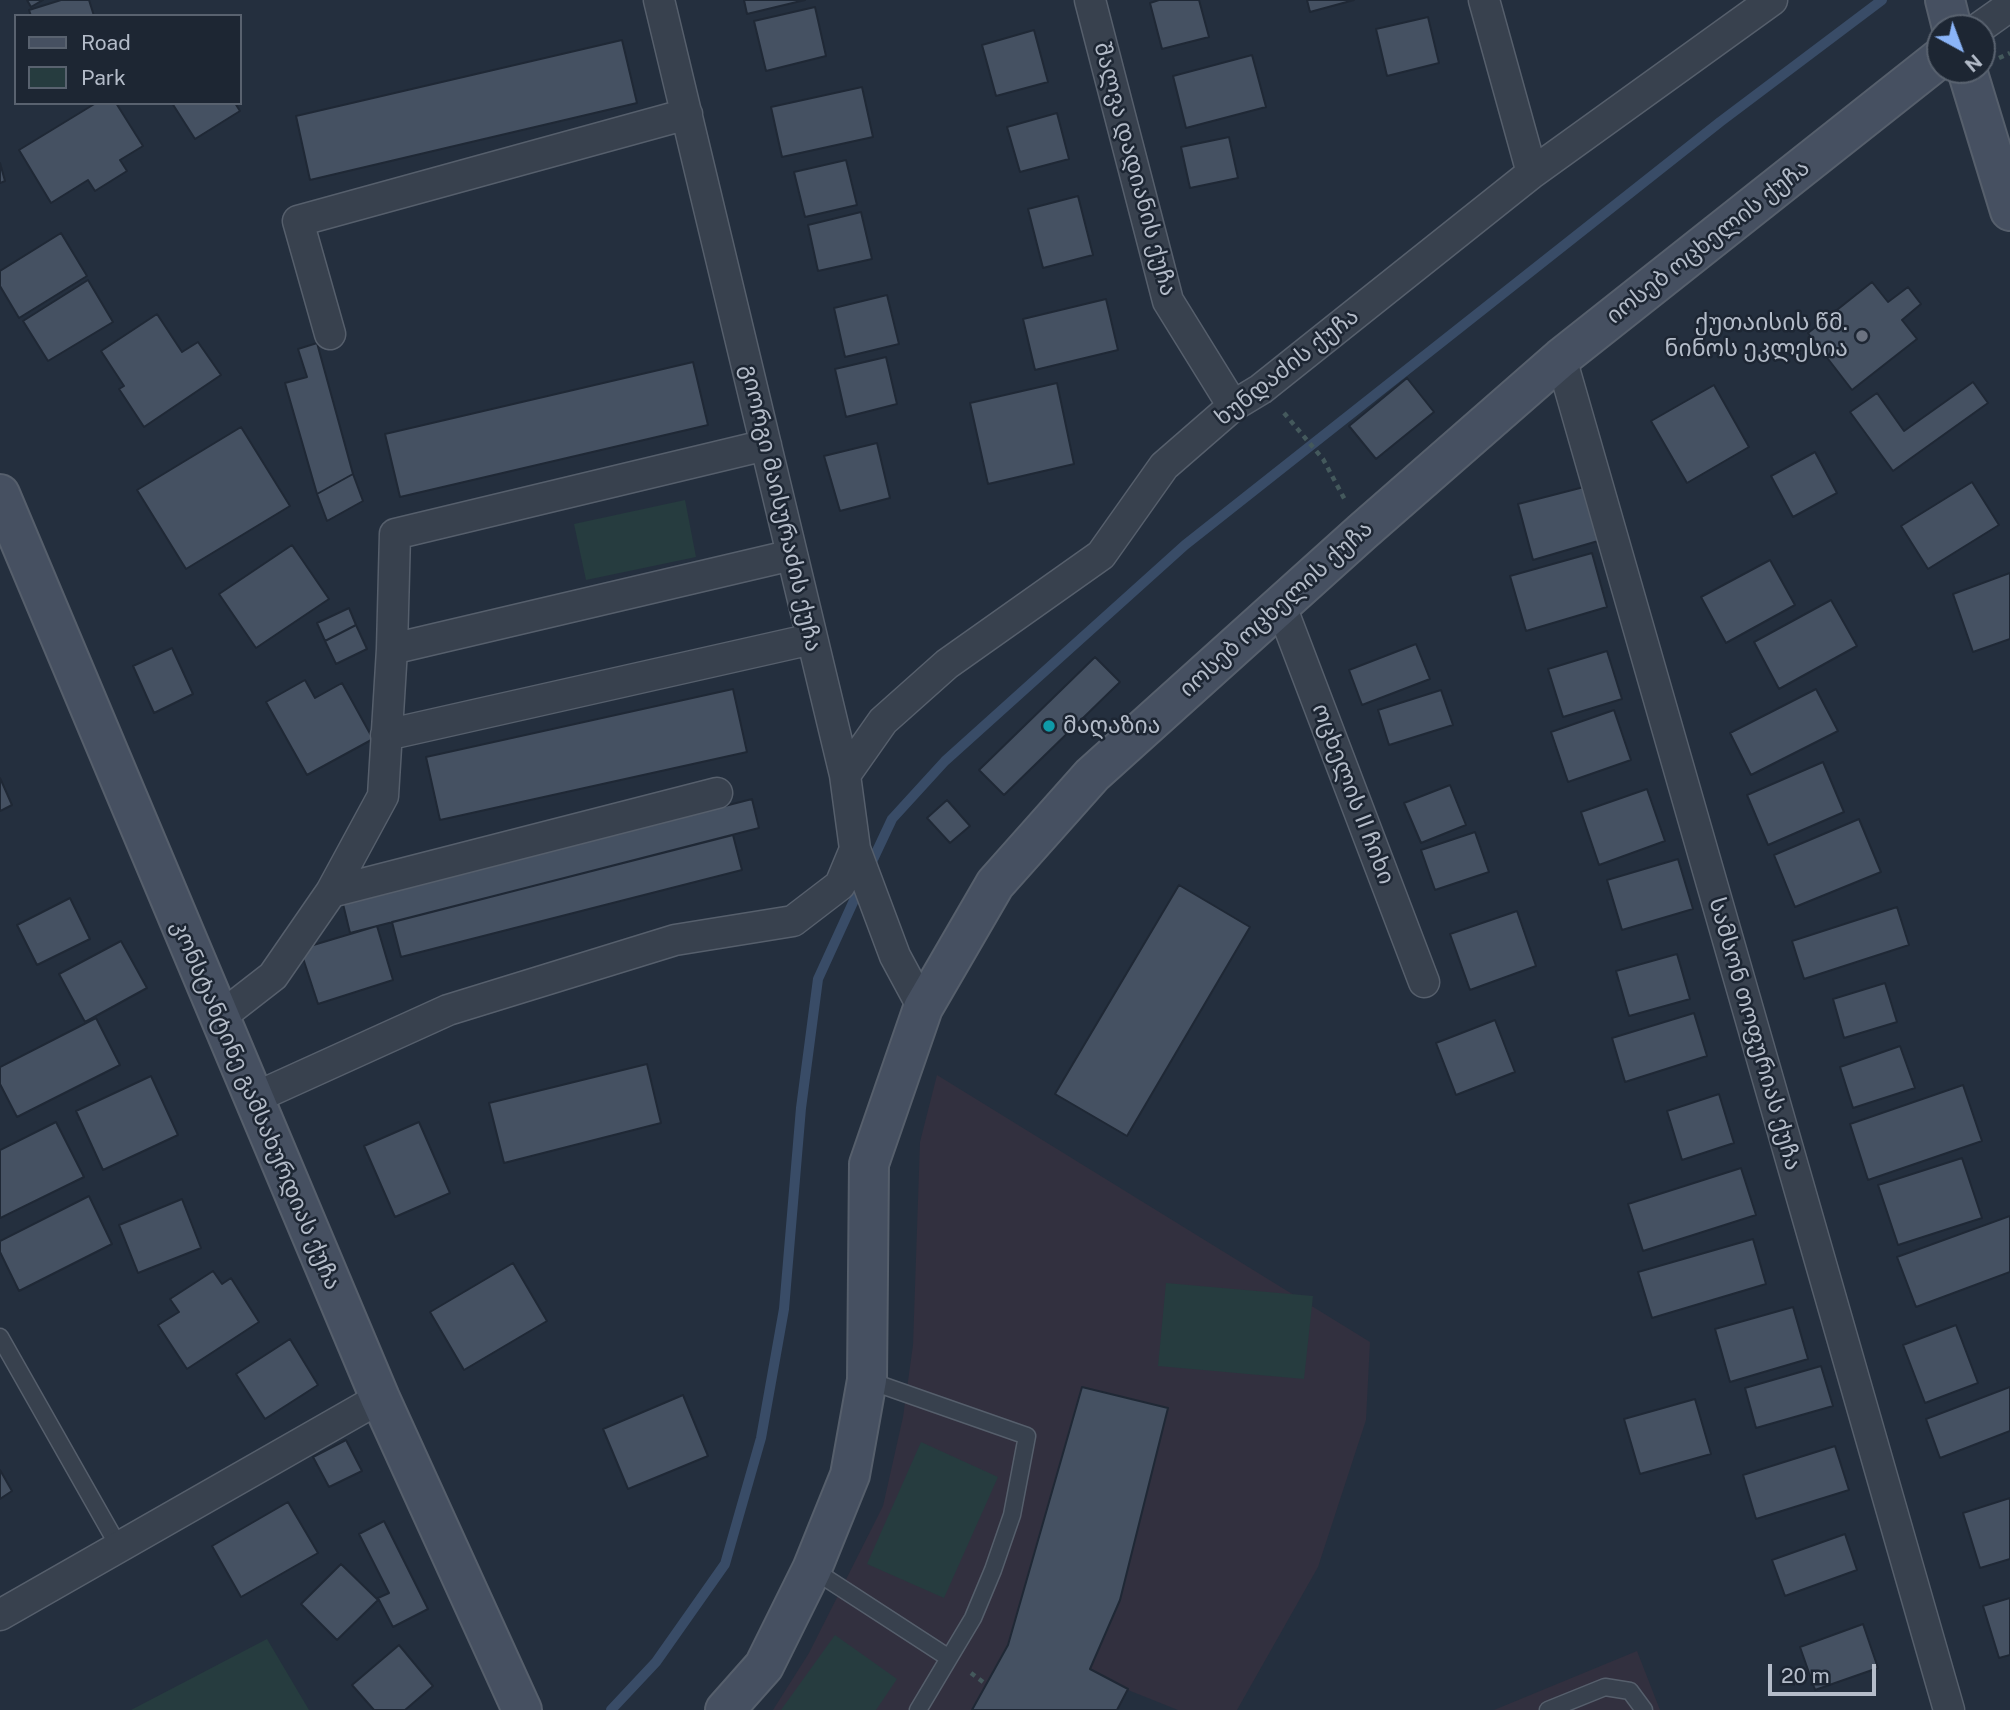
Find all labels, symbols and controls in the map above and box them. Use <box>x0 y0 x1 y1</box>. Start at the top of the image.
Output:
legend <box>14 14 242 105</box>
north arrow <box>1926 14 1996 84</box>
text: Road <box>81 30 131 55</box>
street label: შალვა დადიანის ქუჩა <box>1088 39 1182 299</box>
text: N <box>1961 50 1986 77</box>
text: Park <box>81 65 126 90</box>
street label: იოსებ ოცხელის ქუჩა <box>1601 154 1815 330</box>
street label: ხუნდაძის ქუჩა <box>1210 302 1364 432</box>
place label: ქუთაისის წმ. ნინოს ეკლესია <box>1665 309 1848 363</box>
marker: ქუთაისის წმ. ნინოს ეკლესია <box>1854 328 1870 344</box>
street label: გიორგი მაისურაძის ქუჩა <box>735 362 827 654</box>
street label: იოსებ ოცხელის ქუჩა <box>1174 515 1378 703</box>
street label: ოცხელის II ჩიხი <box>1306 700 1400 888</box>
place label: მაღაზია <box>1063 712 1160 740</box>
marker: მაღაზია <box>1041 718 1057 734</box>
street label: სამსონ თოფურიას ქუჩა <box>1703 895 1807 1173</box>
street label: კონსტანტინე გამსახურდიას ქუჩა <box>165 916 347 1294</box>
scale bar <box>1772 1650 1881 1694</box>
text: 20 m <box>1781 1663 1830 1688</box>

